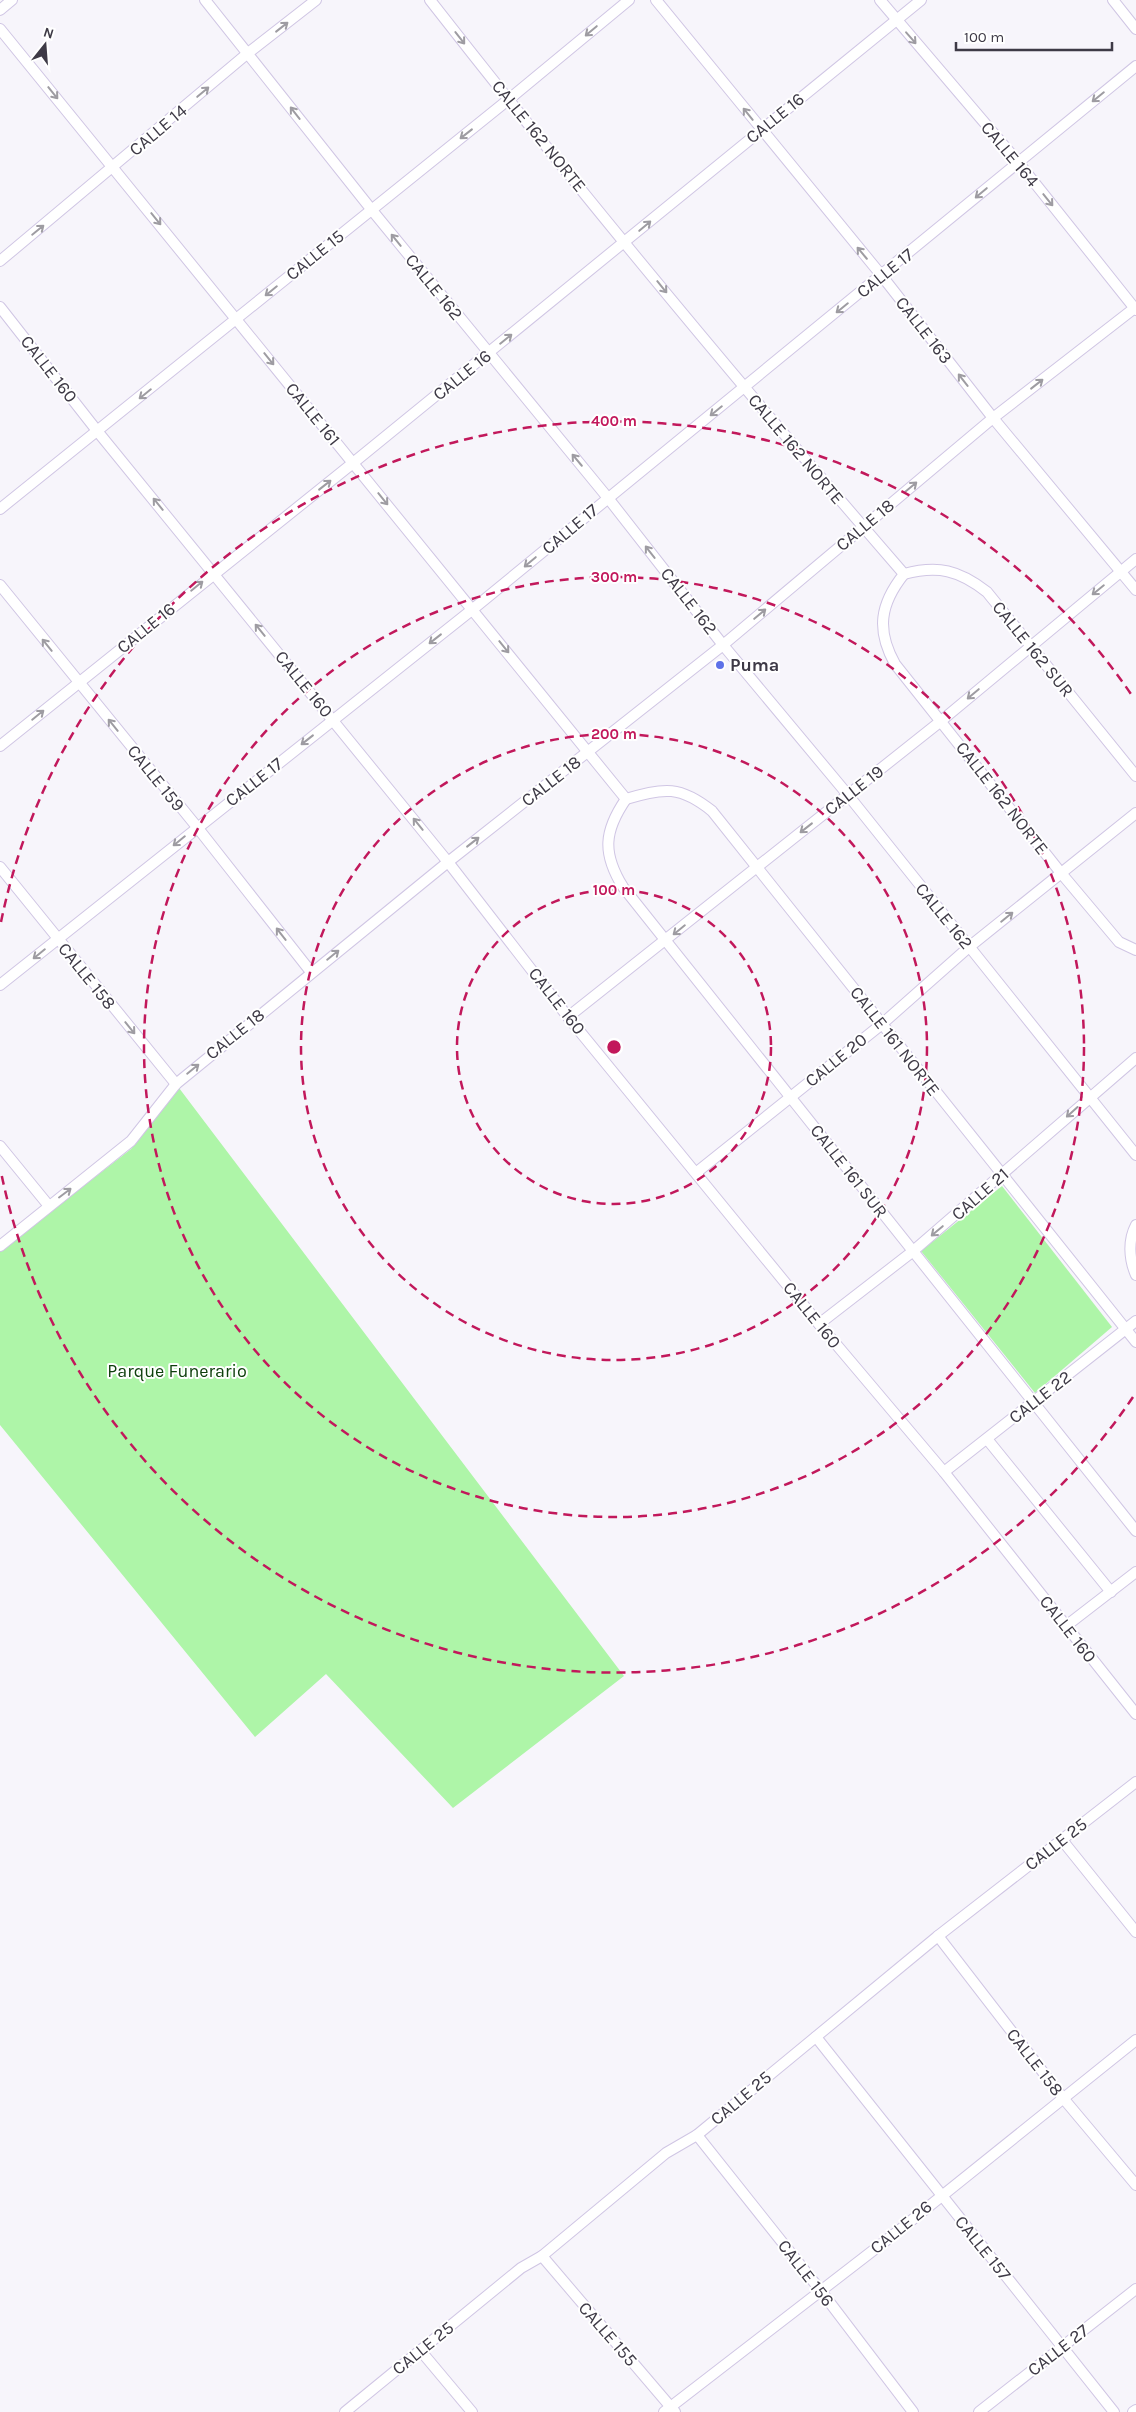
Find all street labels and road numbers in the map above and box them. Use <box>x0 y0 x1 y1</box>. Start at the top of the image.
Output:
street label: CALLE 162 NORTE <box>487 76 591 196</box>
street label: CALLE 16 <box>741 88 809 148</box>
street label: CALLE 14 <box>125 100 191 160</box>
street label: CALLE 164 <box>976 117 1044 191</box>
street label: CALLE 15 <box>281 225 349 285</box>
street label: CALLE 17 <box>852 243 918 303</box>
street label: CALLE 162 <box>400 249 468 325</box>
street label: CALLE 163 <box>891 292 957 368</box>
street label: CALLE 160 <box>16 331 82 407</box>
street label: CALLE 16 <box>428 345 496 405</box>
street label: CALLE 161 <box>281 378 345 450</box>
street label: CALLE 162 NORTE <box>743 389 849 509</box>
street label: CALLE 18 <box>831 494 899 556</box>
street label: CALLE 17 <box>537 499 603 559</box>
street label: CALLE 162 <box>656 563 722 639</box>
street label: CALLE 162 SUR <box>988 597 1078 701</box>
street label: CALLE 16 <box>112 598 180 658</box>
street label: CALLE 160 <box>270 646 338 722</box>
street label: CALLE 162 NORTE <box>951 737 1053 859</box>
street label: CALLE 159 <box>123 740 189 816</box>
street label: CALLE 18 <box>517 751 585 811</box>
street label: CALLE 17 <box>221 752 288 811</box>
street label: CALLE 19 <box>820 760 888 820</box>
street label: CALLE 162 <box>910 878 978 954</box>
street label: CALLE 158 <box>53 938 121 1014</box>
street label: CALLE 160 <box>524 963 590 1039</box>
street label: CALLE 161 NORTE <box>845 982 945 1100</box>
street label: CALLE 18 <box>201 1004 269 1064</box>
street label: CALLE 20 <box>800 1028 872 1092</box>
street label: CALLE 161 SUR <box>806 1120 892 1222</box>
street label: CALLE 21 <box>947 1163 1013 1225</box>
street label: CALLE 160 <box>778 1277 846 1353</box>
street label: CALLE 22 <box>1004 1366 1076 1428</box>
street label: CALLE 160 <box>1035 1591 1101 1667</box>
street label: CALLE 25 <box>1020 1813 1092 1875</box>
street label: CALLE 158 <box>1002 2024 1068 2100</box>
street label: CALLE 25 <box>706 2066 776 2130</box>
street label: CALLE 26 <box>866 2195 936 2259</box>
street label: CALLE 157 <box>950 2211 1016 2285</box>
street label: CALLE 156 <box>773 2235 839 2311</box>
street label: CALLE 155 <box>574 2297 642 2371</box>
street label: CALLE 25 <box>388 2316 458 2380</box>
street label: CALLE 27 <box>1023 2319 1093 2381</box>

